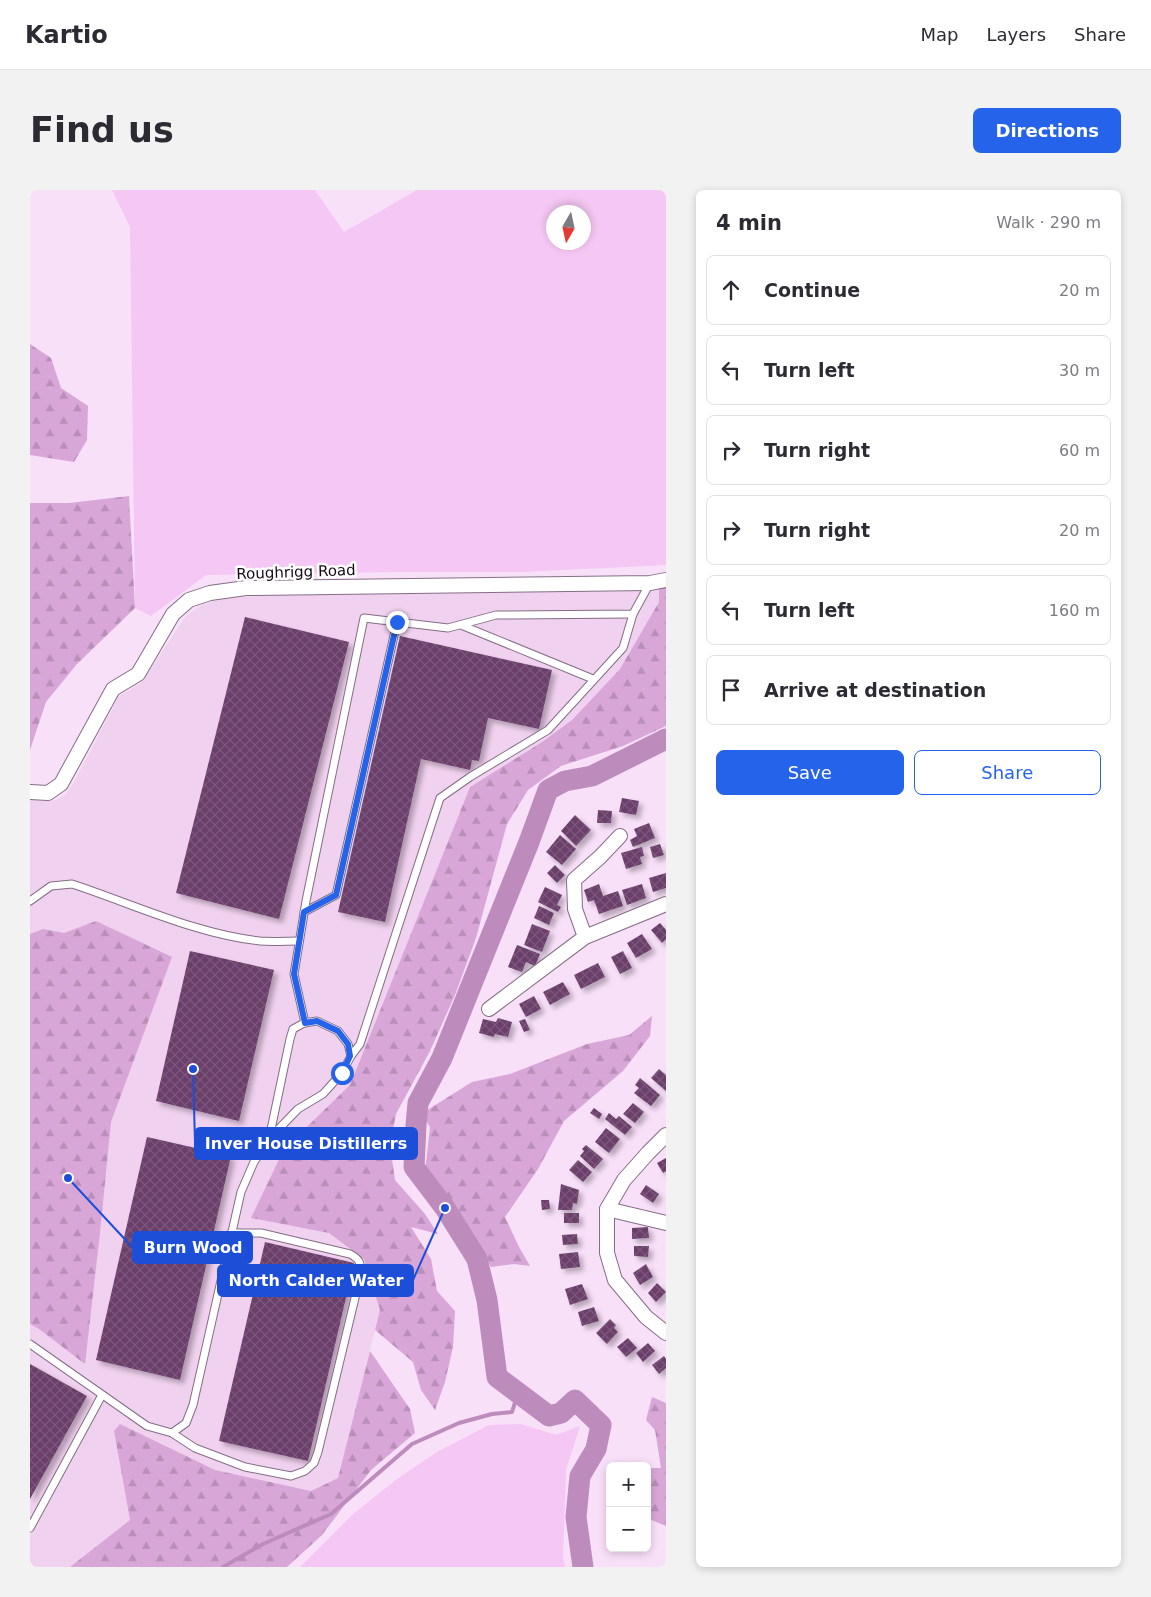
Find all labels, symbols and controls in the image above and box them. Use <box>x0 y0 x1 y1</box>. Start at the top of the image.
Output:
text: Kartio <box>25 21 108 49</box>
text: Map <box>920 24 958 45</box>
text: Layers <box>986 24 1046 45</box>
text: Share <box>1074 24 1126 45</box>
button: Directions <box>973 108 1121 153</box>
text: Find us <box>30 110 174 150</box>
north arrow <box>546 205 591 250</box>
text: 4 min <box>716 211 782 235</box>
text: Walk · 290 m <box>996 213 1101 232</box>
icon: ahead <box>717 276 745 304</box>
text: Continue <box>764 279 860 301</box>
text: 20 m <box>1059 281 1100 300</box>
icon: left <box>717 356 745 384</box>
text: Turn left <box>764 359 855 381</box>
text: 30 m <box>1059 361 1100 380</box>
icon: right <box>717 436 745 464</box>
text: Turn right <box>764 439 870 461</box>
text: 60 m <box>1059 441 1100 460</box>
icon: right <box>717 516 745 544</box>
text: Turn right <box>764 519 870 541</box>
text: 20 m <box>1059 521 1100 540</box>
street label: Roughrigg Road <box>236 561 356 583</box>
icon: left <box>717 596 745 624</box>
text: Turn left <box>764 599 855 621</box>
text: 160 m <box>1049 601 1100 620</box>
route end <box>386 611 409 634</box>
icon: arrive <box>717 676 745 704</box>
text: Arrive at destination <box>764 679 986 701</box>
button: Save <box>716 750 904 795</box>
button: Share <box>914 750 1101 795</box>
route start <box>331 1062 354 1085</box>
callout: Inver House Distillerrs <box>195 1128 417 1159</box>
text: Inver House Distillerrs <box>205 1134 407 1153</box>
callout: Burn Wood <box>133 1232 252 1263</box>
text: Burn Wood <box>144 1238 242 1257</box>
callout: North Calder Water <box>218 1265 413 1296</box>
text: North Calder Water <box>229 1271 404 1290</box>
map controls <box>606 1462 651 1552</box>
button: + <box>606 1462 651 1507</box>
button: − <box>606 1507 651 1552</box>

